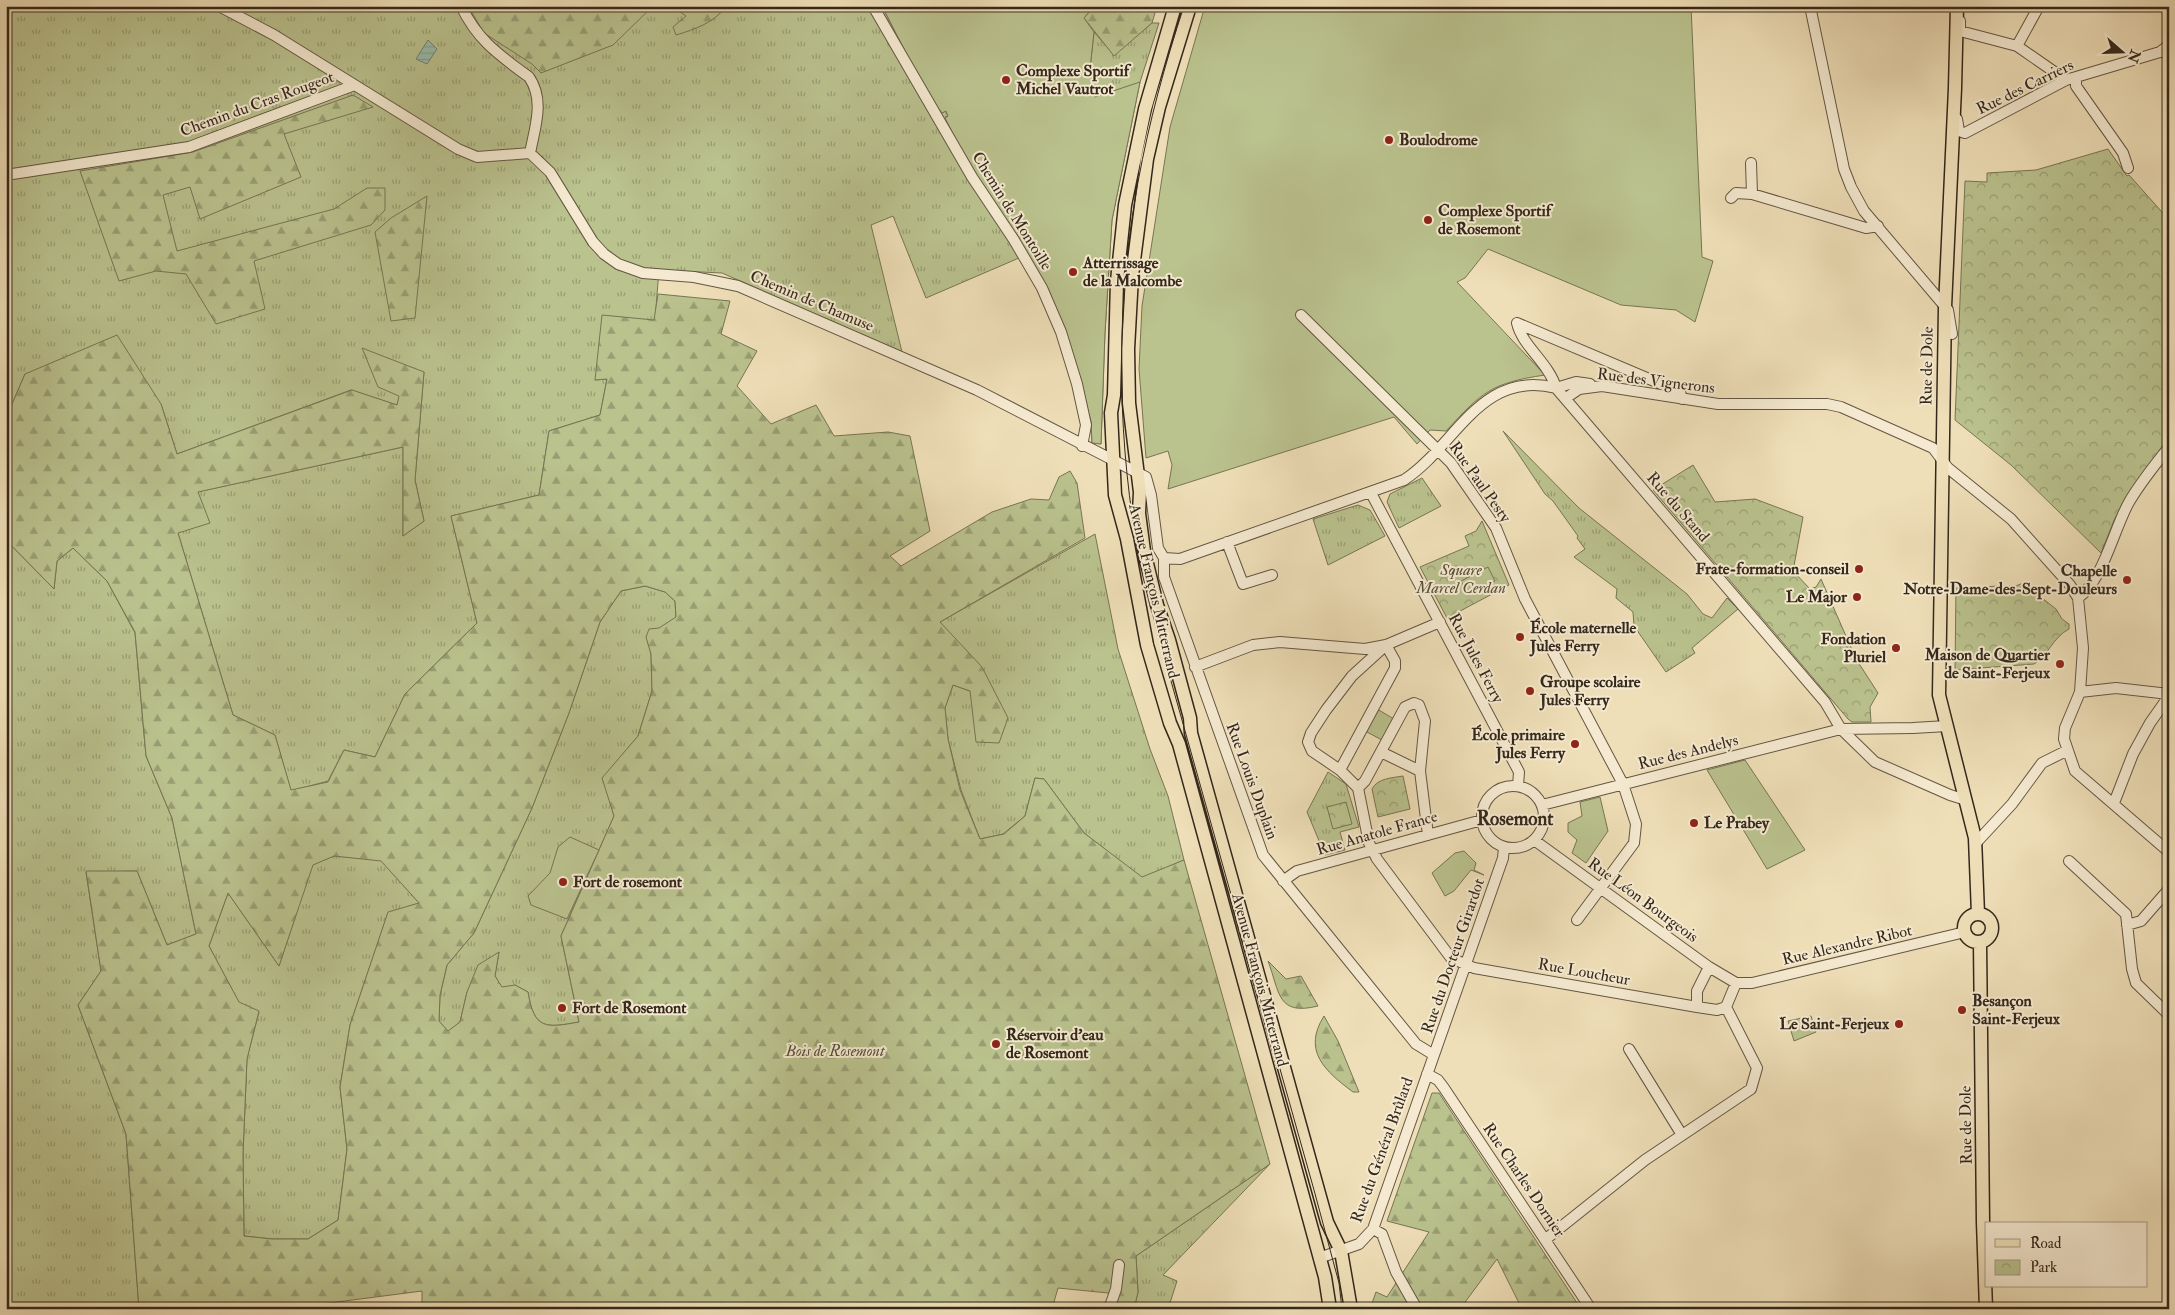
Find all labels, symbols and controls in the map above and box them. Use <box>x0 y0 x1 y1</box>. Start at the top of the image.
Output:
north arrow <box>2098 28 2148 78</box>
text: N <box>2123 47 2144 66</box>
street label: Rue des Carriers <box>1973 55 2077 119</box>
place label: Complexe Sportif Michel Vautrot <box>1015 61 1132 99</box>
street label: Chemin du Cras Rougeot <box>177 67 337 141</box>
marker: Complexe Sportif Michel Vautrot <box>1000 74 1012 86</box>
place label: Boulodrome <box>1399 130 1478 150</box>
marker: Boulodrome <box>1383 134 1395 146</box>
street label: Chemin de Montoille <box>968 148 1057 274</box>
place label: Complexe Sportif de Rosemont <box>1438 201 1554 239</box>
marker: Complexe Sportif de Rosemont <box>1422 214 1434 226</box>
place label: Atterrissage de la Malcombe <box>1082 253 1182 291</box>
street label: Chemin de Chamuse <box>747 266 877 336</box>
marker: Atterrissage de la Malcombe <box>1067 266 1079 278</box>
street label: Rue de Dole <box>1916 326 1938 406</box>
street label: Rue des Vignerons <box>1596 364 1716 398</box>
street label: Rue Paul Pesty <box>1445 438 1516 527</box>
street label: Rue du Stand <box>1642 468 1714 546</box>
street label: Avenue François Mitterrand <box>1124 501 1184 680</box>
place label: Frate-formation-conseil <box>1695 559 1850 579</box>
park label: Square Marcel Cerdan <box>1415 560 1506 598</box>
place label: Chapelle Notre-Dame-des-Sept-Douleurs <box>1902 561 2118 600</box>
marker: Frate-formation-conseil <box>1853 563 1865 575</box>
marker: Chapelle Notre-Dame-des-Sept-Douleurs <box>2121 574 2133 586</box>
place label: Le Major <box>1786 587 1848 607</box>
marker: Le Major <box>1851 591 1863 603</box>
street label: Rue Jules Ferry <box>1443 610 1509 708</box>
place label: École maternelle Jules Ferry <box>1529 617 1637 657</box>
place label: Fondation Pluriel <box>1821 629 1887 667</box>
marker: École maternelle Jules Ferry <box>1514 631 1526 643</box>
marker: Fondation Pluriel <box>1890 642 1902 654</box>
place label: Maison de Quartier de Saint-Ferjeux <box>1924 645 2051 683</box>
marker: Maison de Quartier de Saint-Ferjeux <box>2054 658 2066 670</box>
place label: Groupe scolaire Jules Ferry <box>1539 672 1641 711</box>
marker: Groupe scolaire Jules Ferry <box>1524 685 1536 697</box>
street label: Rue Louis Duplain <box>1221 720 1282 842</box>
place label: École primaire Jules Ferry <box>1471 724 1566 764</box>
street label: Rue des Andelys <box>1636 730 1740 774</box>
marker: École primaire Jules Ferry <box>1569 738 1581 750</box>
street label: Rue Anatole France <box>1314 806 1440 860</box>
district label: Rosemont <box>1477 807 1554 831</box>
place label: Le Prabey <box>1704 813 1770 834</box>
marker: Le Prabey <box>1688 817 1700 829</box>
street label: Rue Léon Bourgeois <box>1584 853 1702 947</box>
place label: Fort de rosemont <box>573 872 683 892</box>
marker: Fort de rosemont <box>557 876 569 888</box>
street label: Rue du Docteur Girardot <box>1417 876 1489 1036</box>
street label: Avenue François Mitterrand <box>1227 890 1293 1069</box>
street label: Rue Alexandre Ribot <box>1780 920 1914 970</box>
street label: Rue Loucheur <box>1536 954 1632 990</box>
place label: Besançon Saint-Ferjeux <box>1972 991 2061 1029</box>
place label: Fort de Rosemont <box>572 998 687 1018</box>
marker: Fort de Rosemont <box>556 1002 568 1014</box>
marker: Besançon Saint-Ferjeux <box>1956 1004 1968 1016</box>
place label: Le Saint-Ferjeux <box>1779 1014 1890 1034</box>
marker: Le Saint-Ferjeux <box>1893 1018 1905 1030</box>
place label: Réservoir d'eau de Rosemont <box>1006 1025 1104 1063</box>
marker: Réservoir d'eau de Rosemont <box>990 1038 1002 1050</box>
park label: Bois de Rosemont <box>784 1041 886 1061</box>
street label: Rue du Général Brûlard <box>1346 1074 1418 1225</box>
street label: Rue de Dole <box>1955 1085 1977 1165</box>
street label: Rue Charles Dornier <box>1478 1119 1570 1241</box>
legend <box>1985 1222 2148 1288</box>
text: Road <box>2030 1234 2062 1253</box>
text: Park <box>2030 1258 2057 1277</box>

